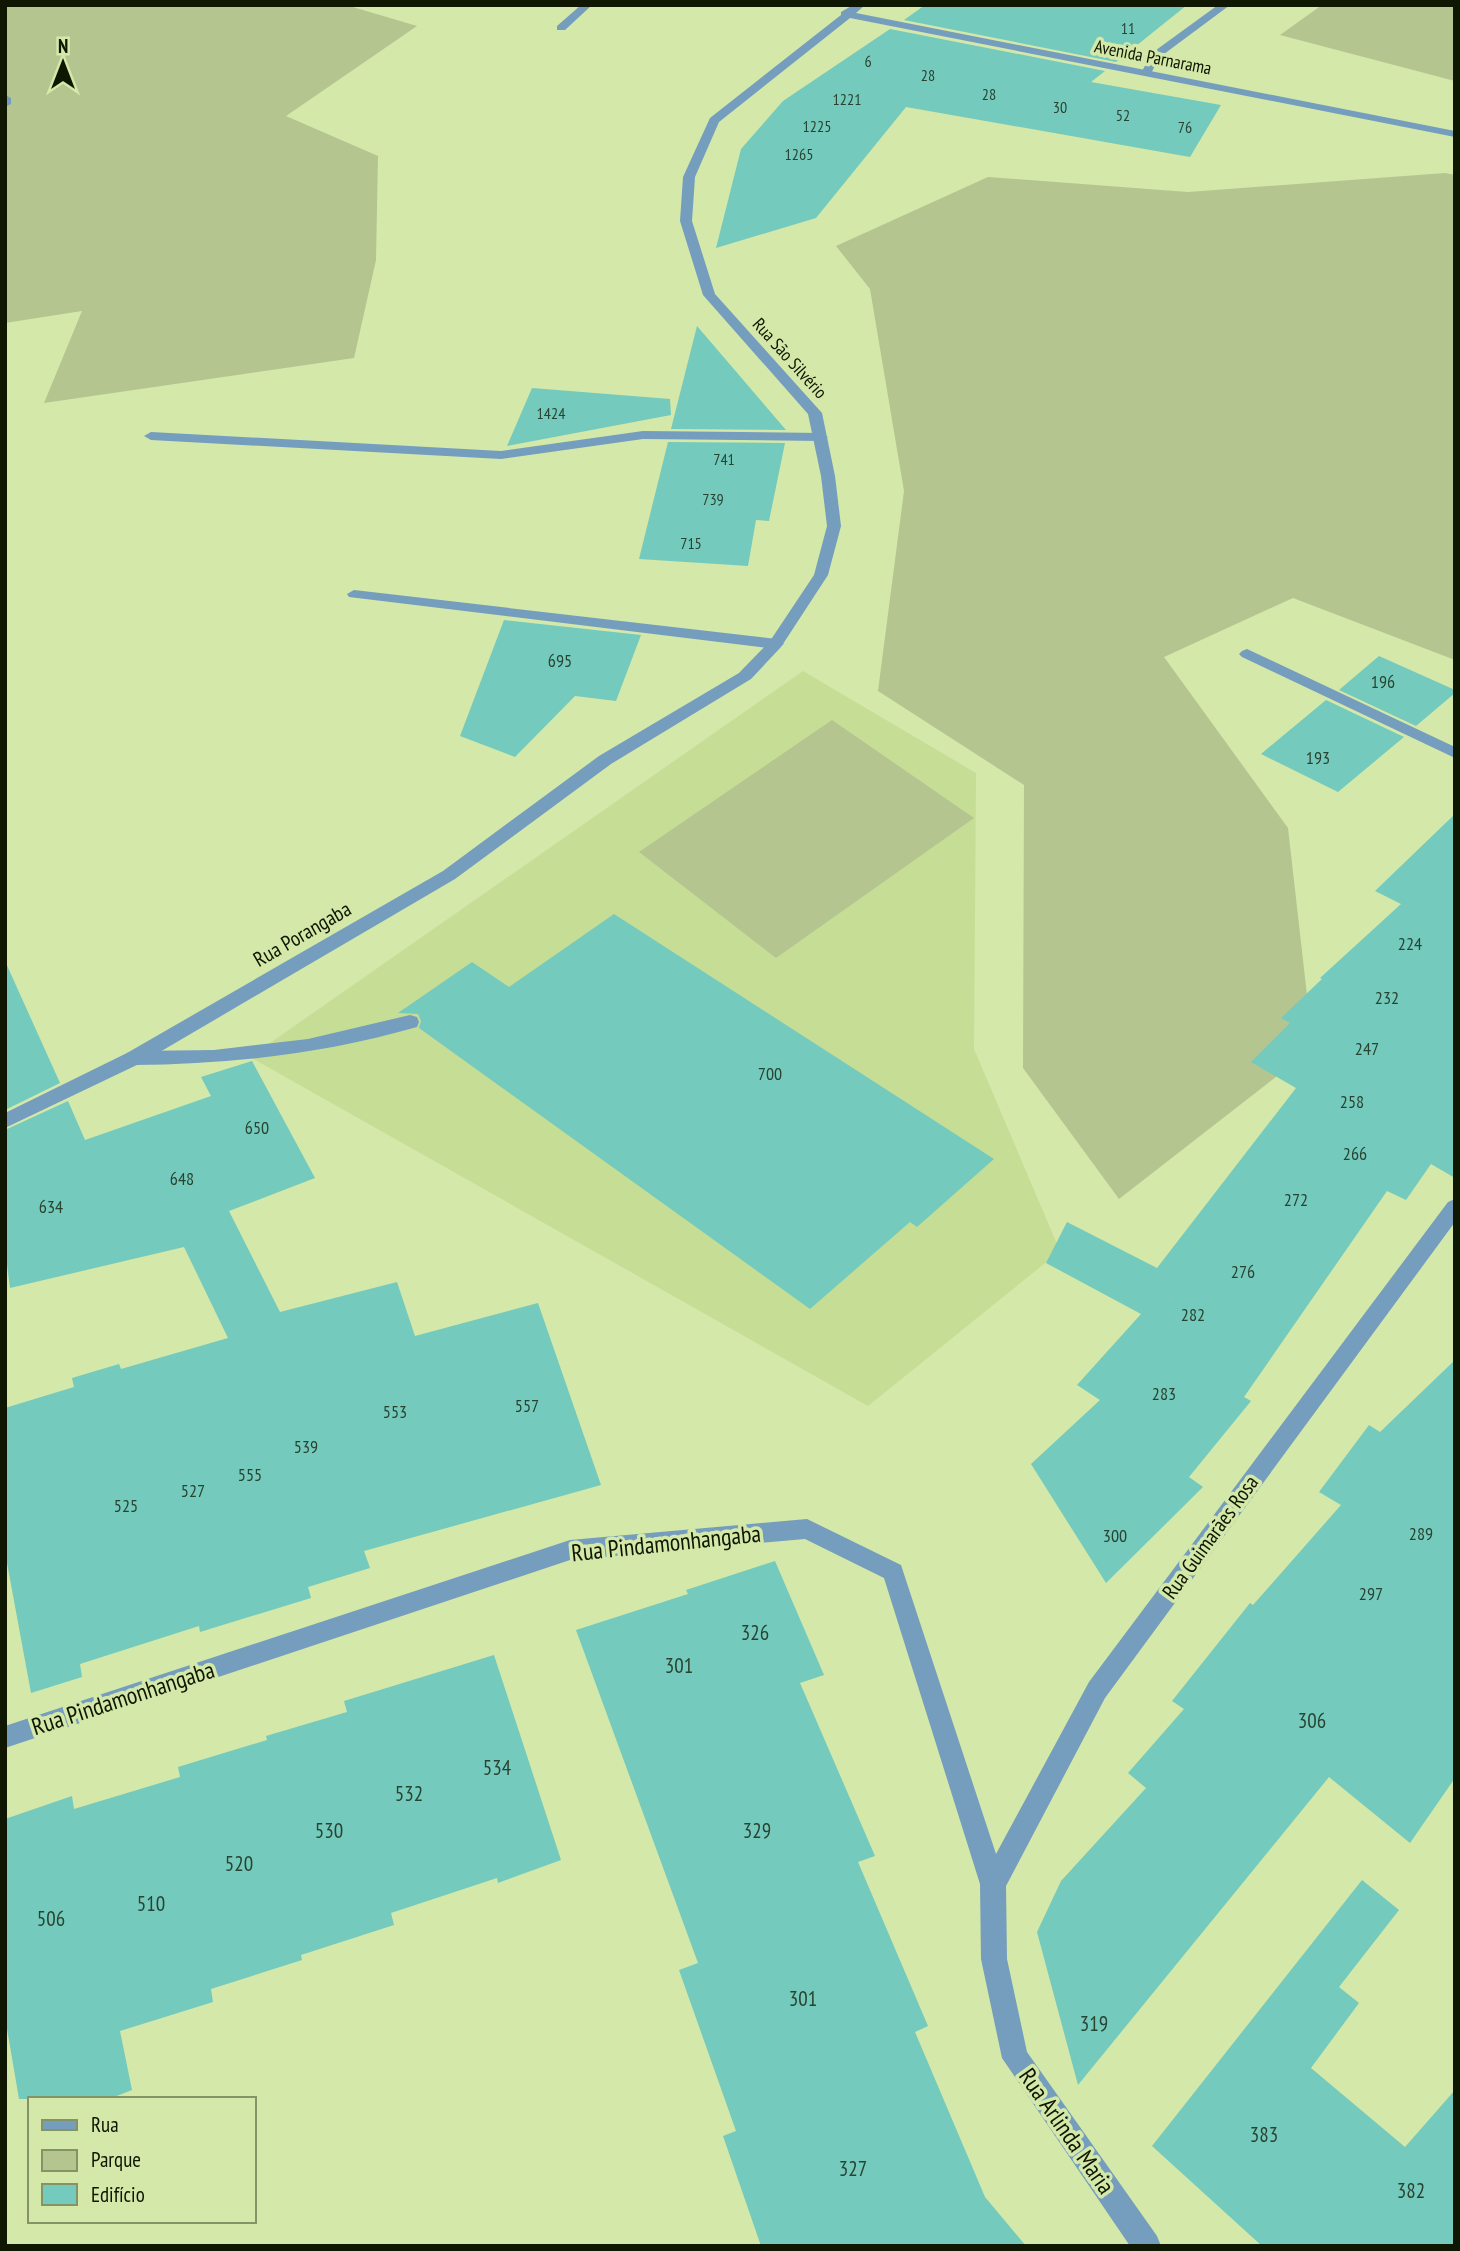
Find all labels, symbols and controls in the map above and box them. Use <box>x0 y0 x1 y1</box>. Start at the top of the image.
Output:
house number: 11 <box>1121 18 1135 38</box>
north arrow <box>28 28 98 98</box>
text: N <box>58 34 68 58</box>
street label: Avenida Parnarama <box>1092 34 1214 80</box>
house number: 6 <box>864 51 872 71</box>
house number: 28 <box>921 65 935 85</box>
house number: 28 <box>982 84 996 104</box>
house number: 1221 <box>833 89 861 109</box>
house number: 30 <box>1053 97 1067 117</box>
house number: 52 <box>1116 105 1130 125</box>
house number: 1225 <box>803 116 831 136</box>
house number: 76 <box>1178 117 1192 137</box>
house number: 1265 <box>785 144 813 164</box>
street label: Rua São Silvério <box>748 313 832 403</box>
house number: 1424 <box>537 403 565 423</box>
house number: 741 <box>713 449 735 469</box>
house number: 739 <box>702 489 724 509</box>
house number: 715 <box>680 533 702 553</box>
house number: 695 <box>548 649 572 672</box>
house number: 196 <box>1371 670 1395 693</box>
house number: 193 <box>1306 746 1330 769</box>
street label: Rua Porangaba <box>248 895 356 973</box>
house number: 224 <box>1398 932 1422 955</box>
house number: 232 <box>1375 986 1399 1009</box>
house number: 247 <box>1355 1037 1379 1060</box>
house number: 700 <box>758 1062 782 1085</box>
house number: 258 <box>1340 1090 1364 1113</box>
house number: 650 <box>245 1116 269 1139</box>
house number: 266 <box>1343 1142 1367 1165</box>
house number: 648 <box>170 1167 194 1190</box>
house number: 272 <box>1284 1188 1308 1211</box>
house number: 634 <box>39 1195 63 1218</box>
house number: 276 <box>1231 1260 1255 1283</box>
house number: 282 <box>1181 1303 1205 1326</box>
house number: 283 <box>1152 1382 1176 1405</box>
house number: 557 <box>515 1394 539 1417</box>
house number: 553 <box>383 1400 407 1423</box>
house number: 539 <box>294 1435 318 1458</box>
house number: 555 <box>238 1463 262 1486</box>
street label: Rua Guimarães Rosa <box>1156 1470 1264 1604</box>
house number: 527 <box>181 1479 205 1502</box>
house number: 525 <box>114 1494 138 1517</box>
street label: Rua Pindamonhangaba <box>570 1518 762 1568</box>
house number: 289 <box>1409 1522 1433 1545</box>
house number: 300 <box>1103 1524 1127 1547</box>
house number: 297 <box>1359 1582 1383 1605</box>
house number: 326 <box>741 1619 769 1646</box>
house number: 301 <box>665 1652 693 1679</box>
street label: Rua Pindamonhangaba <box>28 1654 218 1742</box>
house number: 306 <box>1298 1707 1326 1734</box>
house number: 534 <box>483 1754 512 1781</box>
house number: 532 <box>395 1780 423 1807</box>
house number: 530 <box>315 1817 343 1844</box>
house number: 329 <box>743 1817 771 1844</box>
house number: 520 <box>225 1850 253 1877</box>
house number: 510 <box>137 1890 165 1917</box>
house number: 506 <box>37 1905 65 1932</box>
house number: 301 <box>789 1985 817 2012</box>
house number: 319 <box>1080 2010 1108 2037</box>
street label: Rua Arlinda Maria <box>1012 2062 1122 2200</box>
legend <box>28 2097 256 2223</box>
text: Rua <box>91 2111 119 2138</box>
house number: 383 <box>1250 2121 1278 2148</box>
text: Parque <box>91 2146 141 2173</box>
house number: 327 <box>839 2155 867 2182</box>
house number: 382 <box>1397 2177 1425 2204</box>
text: Edifício <box>91 2181 145 2208</box>

